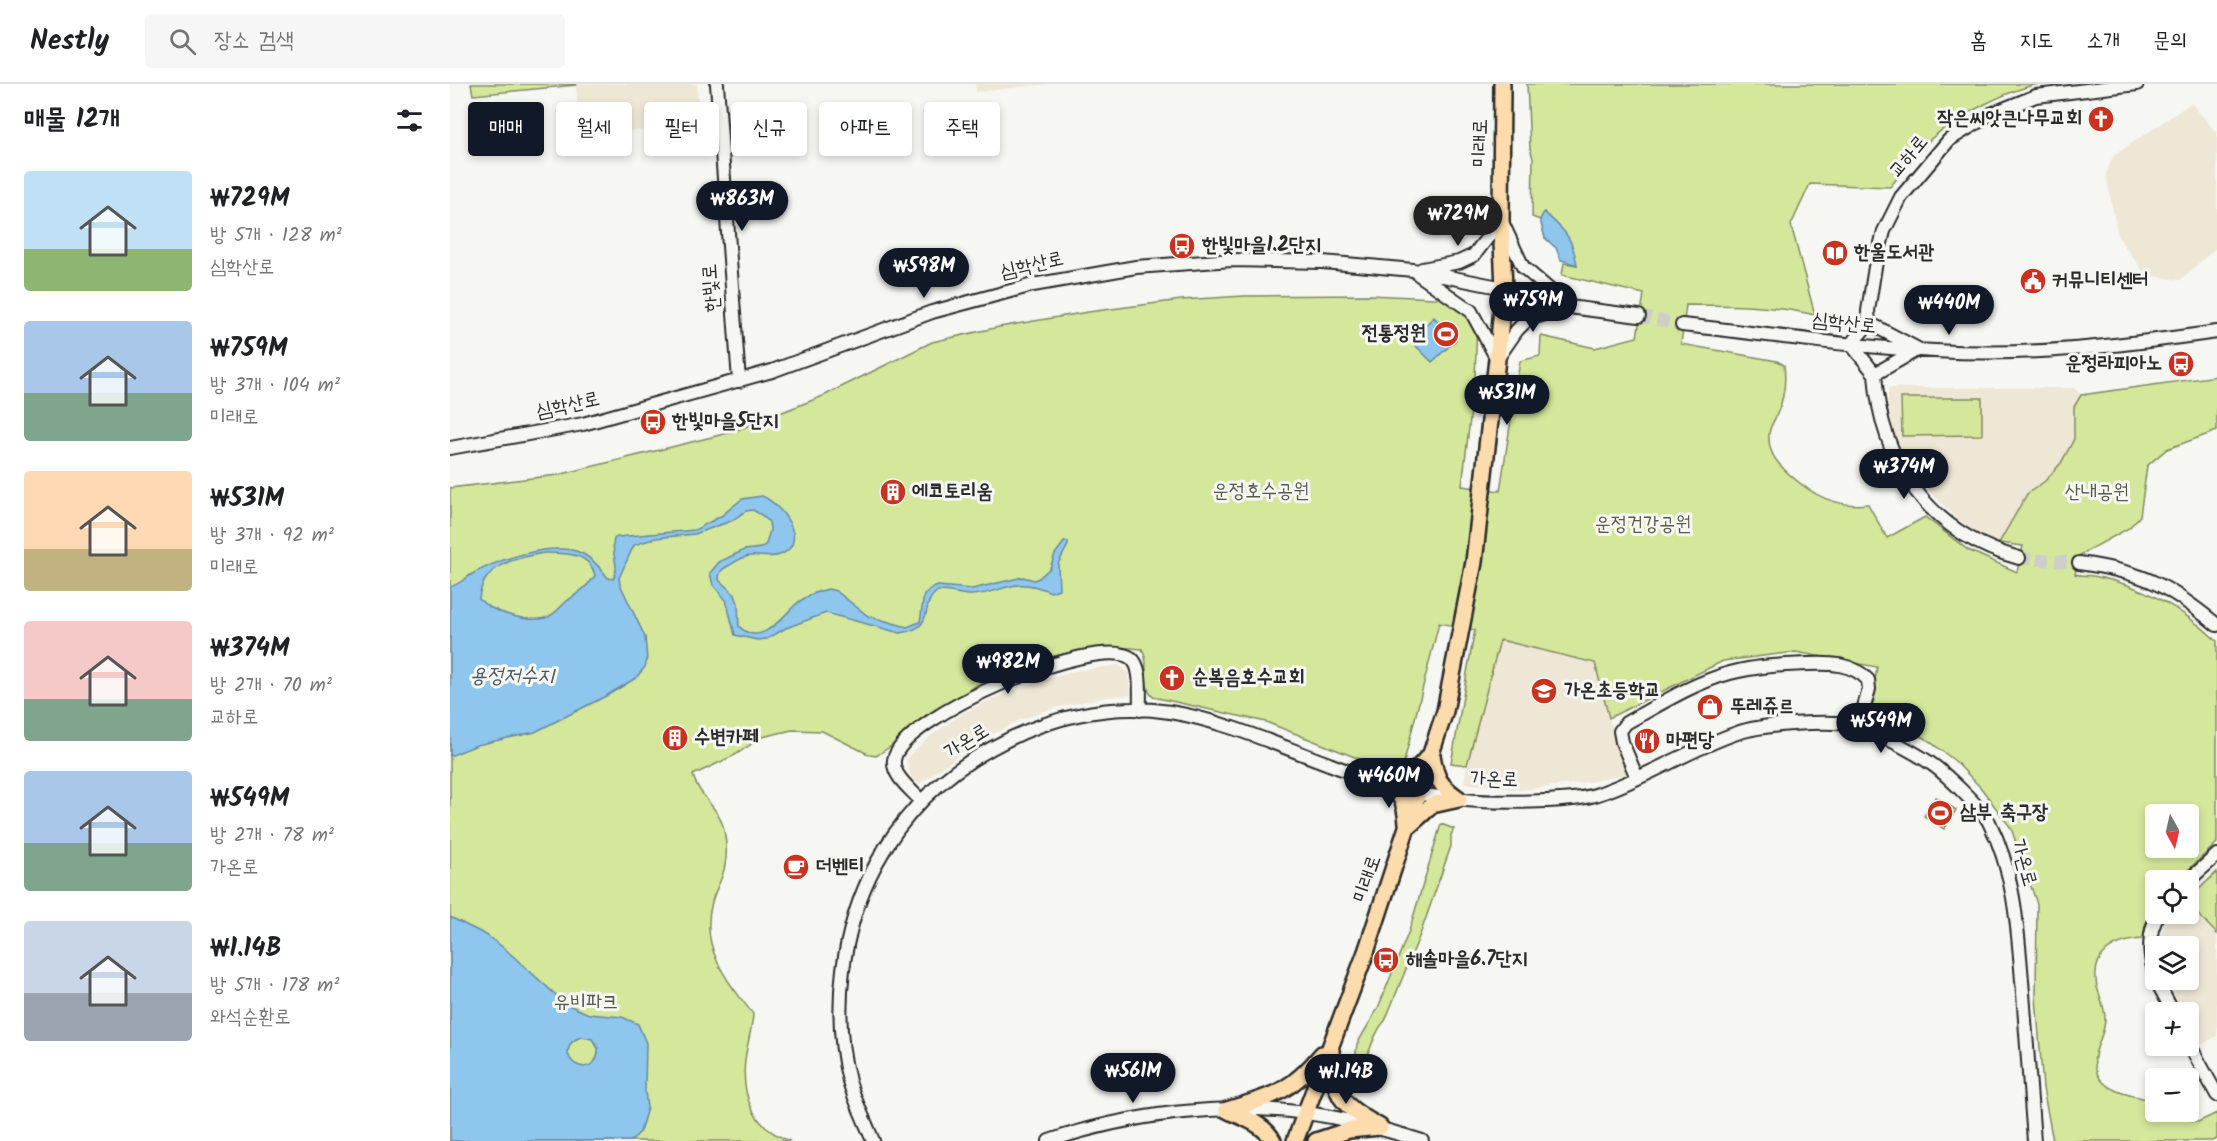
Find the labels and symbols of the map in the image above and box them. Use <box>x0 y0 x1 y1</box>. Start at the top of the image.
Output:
place label: 작은씨앗큰나무교회 <box>1937 103 2082 135</box>
church icon: 작은씨앗큰나무교회 <box>2086 104 2116 134</box>
street label: 미래로 <box>1465 119 1497 167</box>
street label: 교하로 <box>1881 128 1937 186</box>
pin: ₩863M <box>700 181 784 232</box>
pin: ₩729M <box>1416 196 1500 247</box>
place label: 한빛마을1.2단지 <box>1201 230 1321 262</box>
bus stop icon: 한빛마을1.2단지 <box>1167 231 1197 261</box>
place label: 한울도서관 <box>1853 237 1934 269</box>
library icon: 한울도서관 <box>1820 238 1850 268</box>
street label: 심학산로 <box>997 243 1067 289</box>
pin: ₩598M <box>882 248 966 299</box>
street label: 한빛로 <box>694 263 730 313</box>
place label: 커뮤니티센터 <box>2052 265 2149 297</box>
public building icon: 커뮤니티센터 <box>2018 266 2048 296</box>
pin: ₩759M <box>1491 282 1575 333</box>
pin: ₩440M <box>1907 285 1991 336</box>
street label: 심학산로 <box>1810 305 1878 343</box>
place label: 전통정원 <box>1362 318 1426 350</box>
sports icon: 전통정원 <box>1431 319 1461 349</box>
place label: 운정라피아노 <box>2065 348 2162 380</box>
bus stop icon: 운정라피아노 <box>2166 349 2196 379</box>
pin: ₩531M <box>1465 375 1549 426</box>
street label: 심학산로 <box>533 384 603 428</box>
place label: 한빛마을5단지 <box>671 406 779 438</box>
bus stop icon: 한빛마을5단지 <box>638 407 668 437</box>
pin: ₩374M <box>1862 449 1946 500</box>
place label: 에코토리움 <box>912 476 992 508</box>
park label: 운정호수공원 <box>1213 476 1309 508</box>
building icon: 에코토리움 <box>878 477 908 507</box>
park label: 산내공원 <box>2065 477 2129 509</box>
park label: 운정건강공원 <box>1595 509 1691 541</box>
pin: ₩982M <box>966 644 1050 695</box>
water label: 용정저수지 <box>470 660 556 693</box>
place label: 순복음호수교회 <box>1192 662 1305 694</box>
church icon: 순복음호수교회 <box>1157 663 1187 693</box>
place label: 가온초등학교 <box>1564 675 1661 707</box>
school or university icon: 가온초등학교 <box>1529 676 1559 706</box>
place label: 뚜레쥬르 <box>1730 691 1794 723</box>
shop icon: 뚜레쥬르 <box>1695 692 1725 722</box>
pin: ₩549M <box>1839 703 1923 754</box>
street label: 가온로 <box>938 716 996 768</box>
place label: 수변카페 <box>694 722 758 754</box>
building icon: 수변카페 <box>660 723 690 753</box>
place label: 마편당 <box>1666 725 1714 757</box>
restaurant icon: 마편당 <box>1632 726 1662 756</box>
pin: ₩460M <box>1347 758 1431 809</box>
street label: 가온로 <box>1469 763 1519 797</box>
place label: 삼부 축구장 <box>1960 797 2048 829</box>
sports icon: 삼부 축구장 <box>1925 798 1955 828</box>
north arrow <box>2145 804 2199 858</box>
street label: 가온로 <box>2001 835 2045 891</box>
place label: 더벤티 <box>816 851 864 883</box>
street label: 미래로 <box>1345 851 1391 907</box>
cafe icon: 더벤티 <box>781 852 811 882</box>
place label: 해솔마을6.7단지 <box>1406 944 1528 976</box>
bus stop icon: 해솔마을6.7단지 <box>1371 945 1401 975</box>
park label: 유비파크 <box>554 987 618 1019</box>
pin: ₩561M <box>1091 1053 1175 1104</box>
pin: ₩1.14B <box>1297 1054 1395 1105</box>

